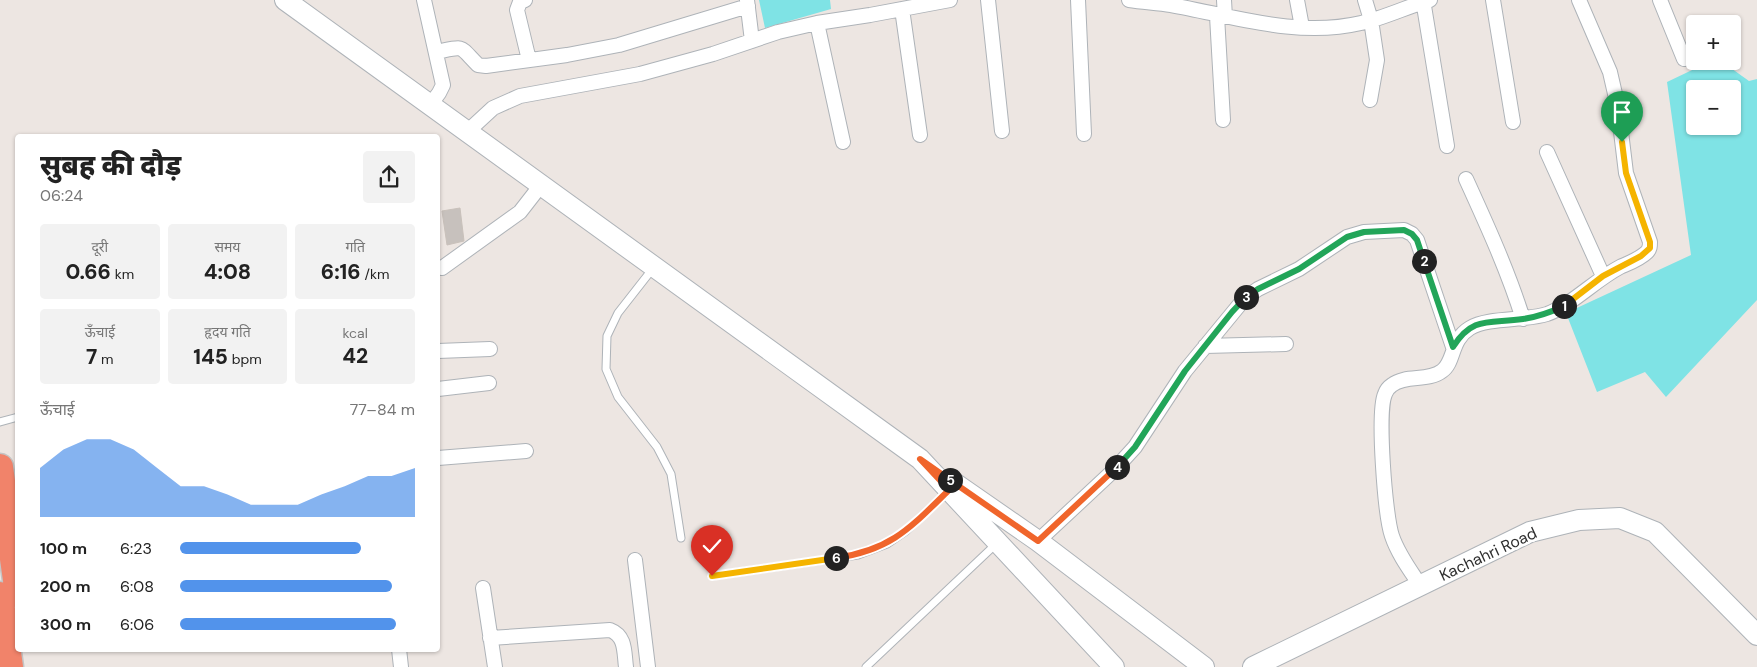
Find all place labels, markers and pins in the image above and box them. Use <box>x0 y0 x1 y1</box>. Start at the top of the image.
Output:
pin <box>1601 91 1643 142</box>
pin: 2 <box>1412 248 1436 274</box>
pin: 3 <box>1234 284 1258 310</box>
pin: 1 <box>1552 294 1576 318</box>
pin: 4 <box>1104 454 1130 480</box>
pin: 5 <box>938 468 962 492</box>
pin <box>691 525 733 576</box>
pin: 6 <box>824 546 848 570</box>

